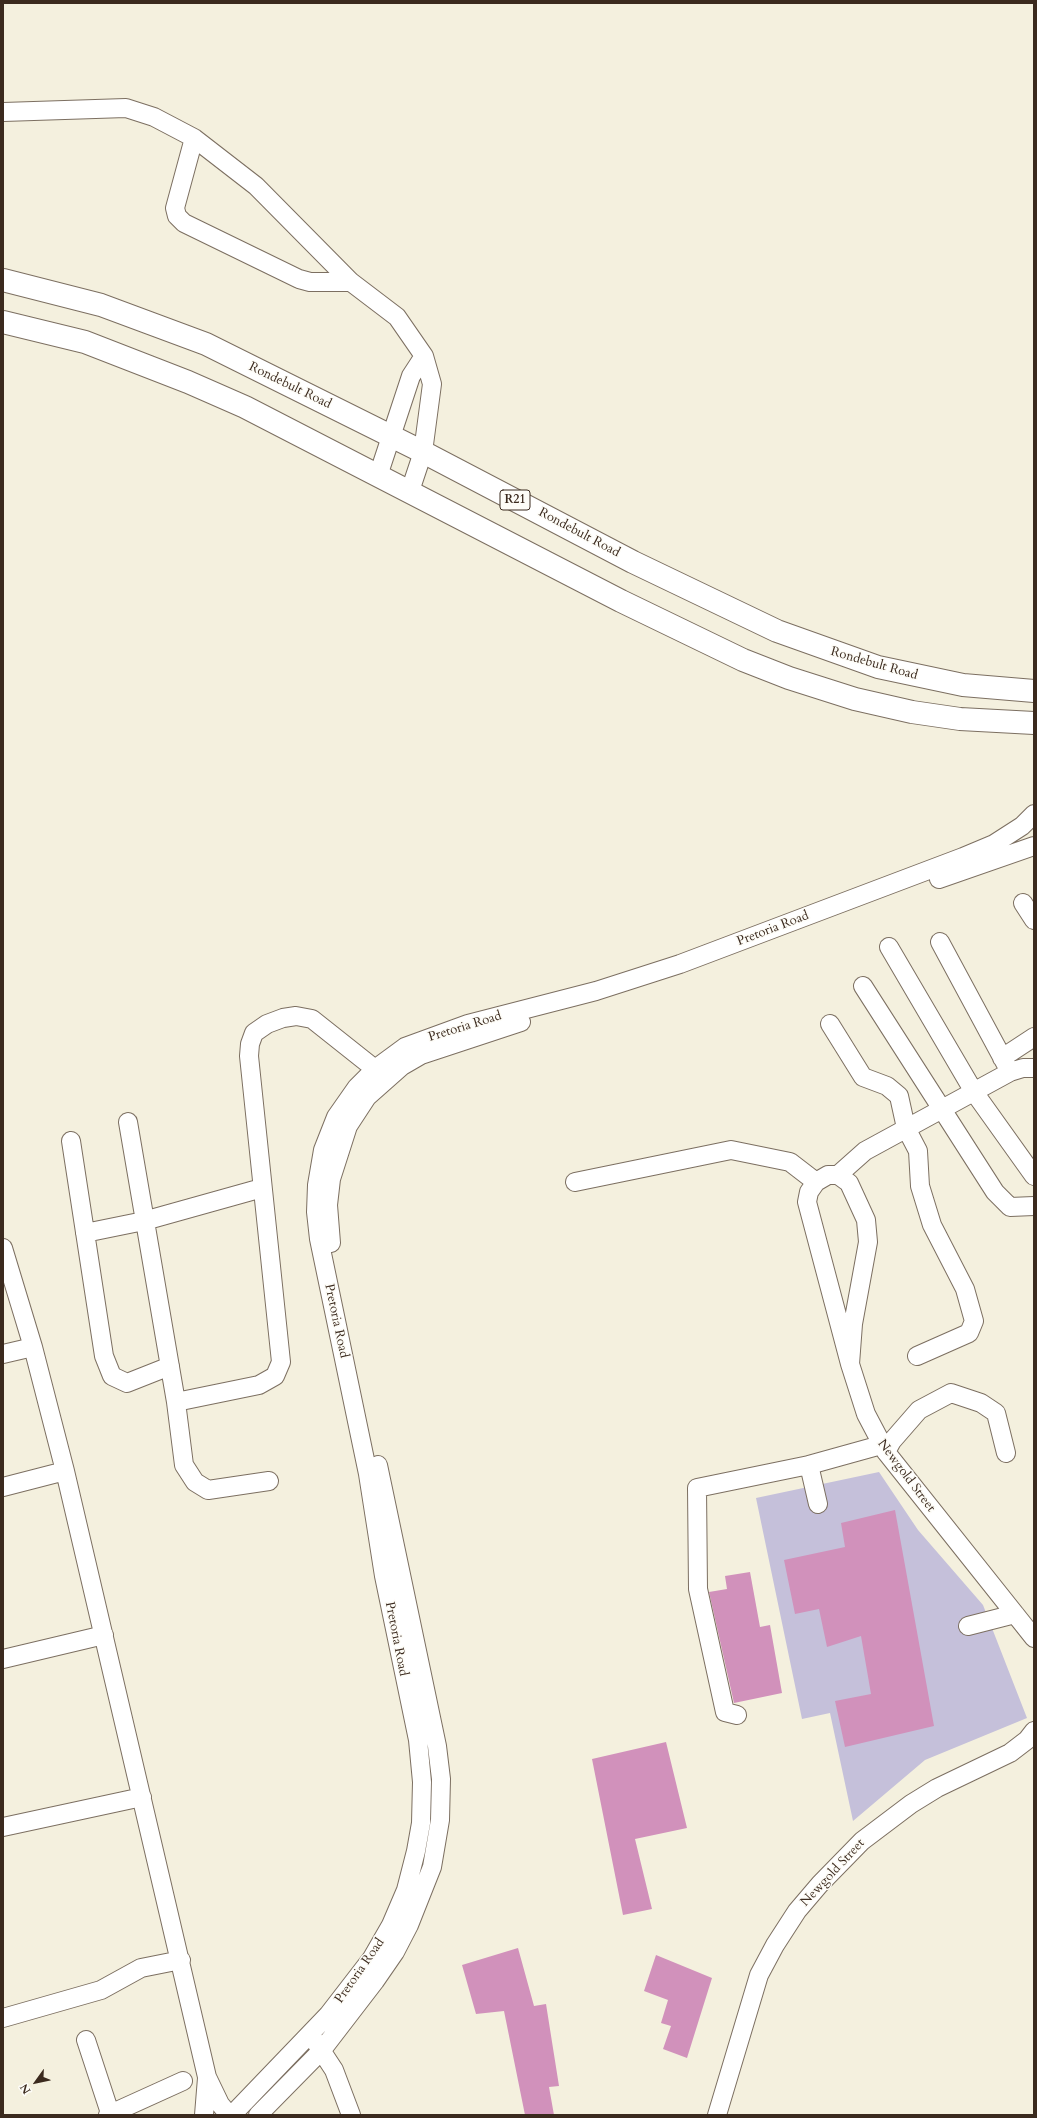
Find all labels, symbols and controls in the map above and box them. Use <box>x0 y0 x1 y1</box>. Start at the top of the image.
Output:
street label: Rondebult Road <box>246 359 334 413</box>
road number: R21 <box>500 490 530 510</box>
street label: Rondebult Road <box>536 505 622 561</box>
street label: Rondebult Road <box>829 644 919 684</box>
street label: Pretoria Road <box>735 908 811 950</box>
street label: Pretoria Road <box>427 1008 503 1046</box>
street label: Pretoria Road <box>321 1282 351 1360</box>
street label: Newgold Street <box>874 1437 938 1515</box>
street label: Pretoria Road <box>381 1600 411 1678</box>
street label: Newgold Street <box>798 1836 868 1910</box>
street label: Pretoria Road <box>332 1936 388 2006</box>
north arrow <box>16 2062 56 2102</box>
text: N <box>17 2081 34 2097</box>

